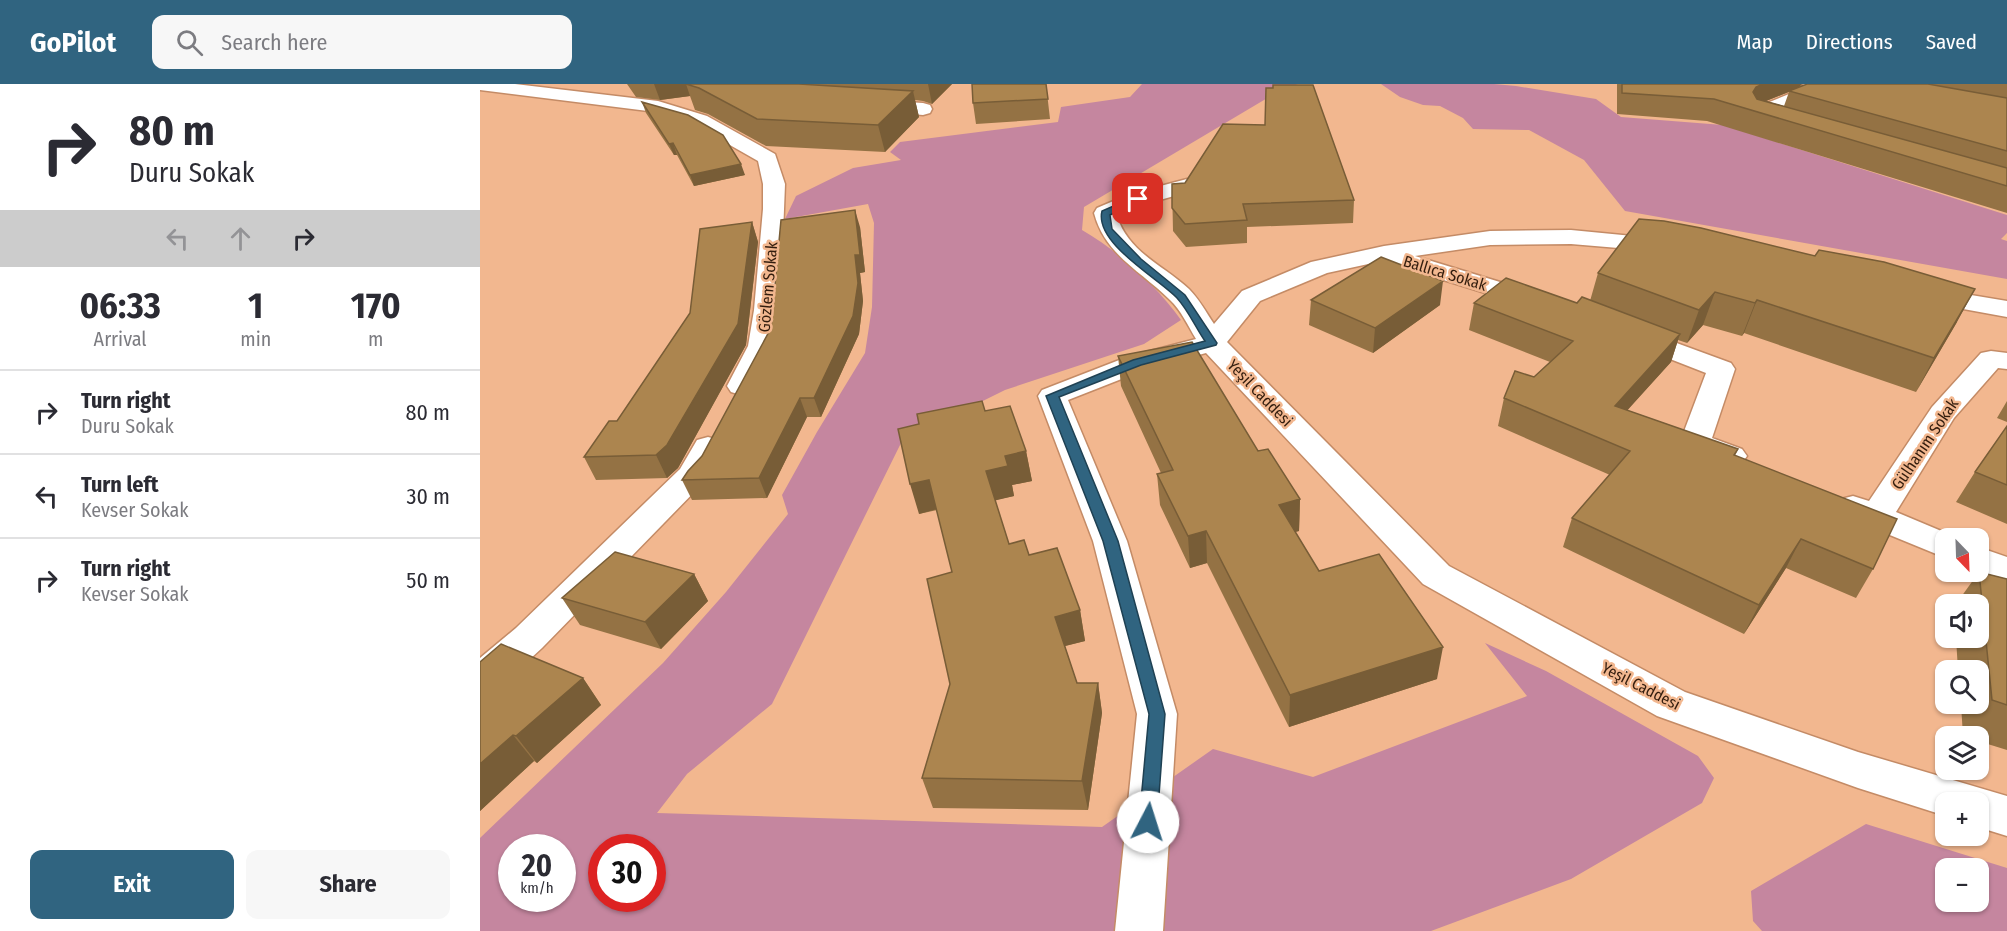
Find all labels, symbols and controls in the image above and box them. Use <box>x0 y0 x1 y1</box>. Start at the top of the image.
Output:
search box <box>152 15 572 69</box>
text: GoPilot <box>30 26 116 59</box>
icon: search <box>173 26 206 59</box>
text: Search here <box>221 29 327 56</box>
text: Map <box>1736 29 1773 55</box>
text: Directions <box>1806 29 1893 55</box>
text: Saved <box>1926 29 1977 55</box>
text: 80 m <box>129 106 215 156</box>
icon: right <box>30 108 108 186</box>
text: Duru Sokak <box>129 157 254 189</box>
pin <box>1112 173 1163 224</box>
icon: arrive <box>1121 182 1154 215</box>
icon: left <box>161 222 194 255</box>
icon: ahead <box>224 222 257 255</box>
icon: right <box>287 222 320 255</box>
street label: Gözlem Sokak <box>755 240 781 333</box>
street label: Ballıca Sokak <box>1401 251 1489 295</box>
text: 06:33 <box>79 284 161 328</box>
text: 1 <box>248 284 263 328</box>
text: 170 <box>351 284 401 328</box>
text: Arrival <box>94 327 147 351</box>
text: min <box>240 327 271 351</box>
text: m <box>368 327 383 351</box>
street label: Yeşil Caddesi <box>1223 356 1297 430</box>
text: Turn right <box>81 387 170 414</box>
street label: Gülhanım Sokak <box>1888 395 1963 493</box>
icon: right <box>30 396 63 429</box>
text: 80 m <box>405 399 450 426</box>
text: Duru Sokak <box>81 414 174 438</box>
text: Turn left <box>81 471 159 498</box>
icon: left <box>30 480 63 513</box>
text: 30 m <box>407 483 450 510</box>
text: Kevser Sokak <box>81 498 189 522</box>
north arrow <box>1935 528 1989 582</box>
map controls <box>1935 528 1989 912</box>
text: Turn right <box>81 555 170 582</box>
icon: right <box>30 564 63 597</box>
text: 50 m <box>406 567 450 594</box>
text: Kevser Sokak <box>81 582 189 606</box>
button: sound <box>1935 594 1989 648</box>
street label: Yeşil Caddesi <box>1599 658 1683 714</box>
button: search <box>1935 660 1989 714</box>
button: layers <box>1935 726 1989 780</box>
position arrow <box>1116 790 1180 854</box>
button: + <box>1935 792 1989 846</box>
speed limit sign: 30 <box>588 834 666 912</box>
text: 20 <box>522 848 552 884</box>
button: Exit <box>30 850 234 919</box>
button: Share <box>246 850 450 919</box>
button: − <box>1935 858 1989 912</box>
text: km/h <box>520 879 554 897</box>

